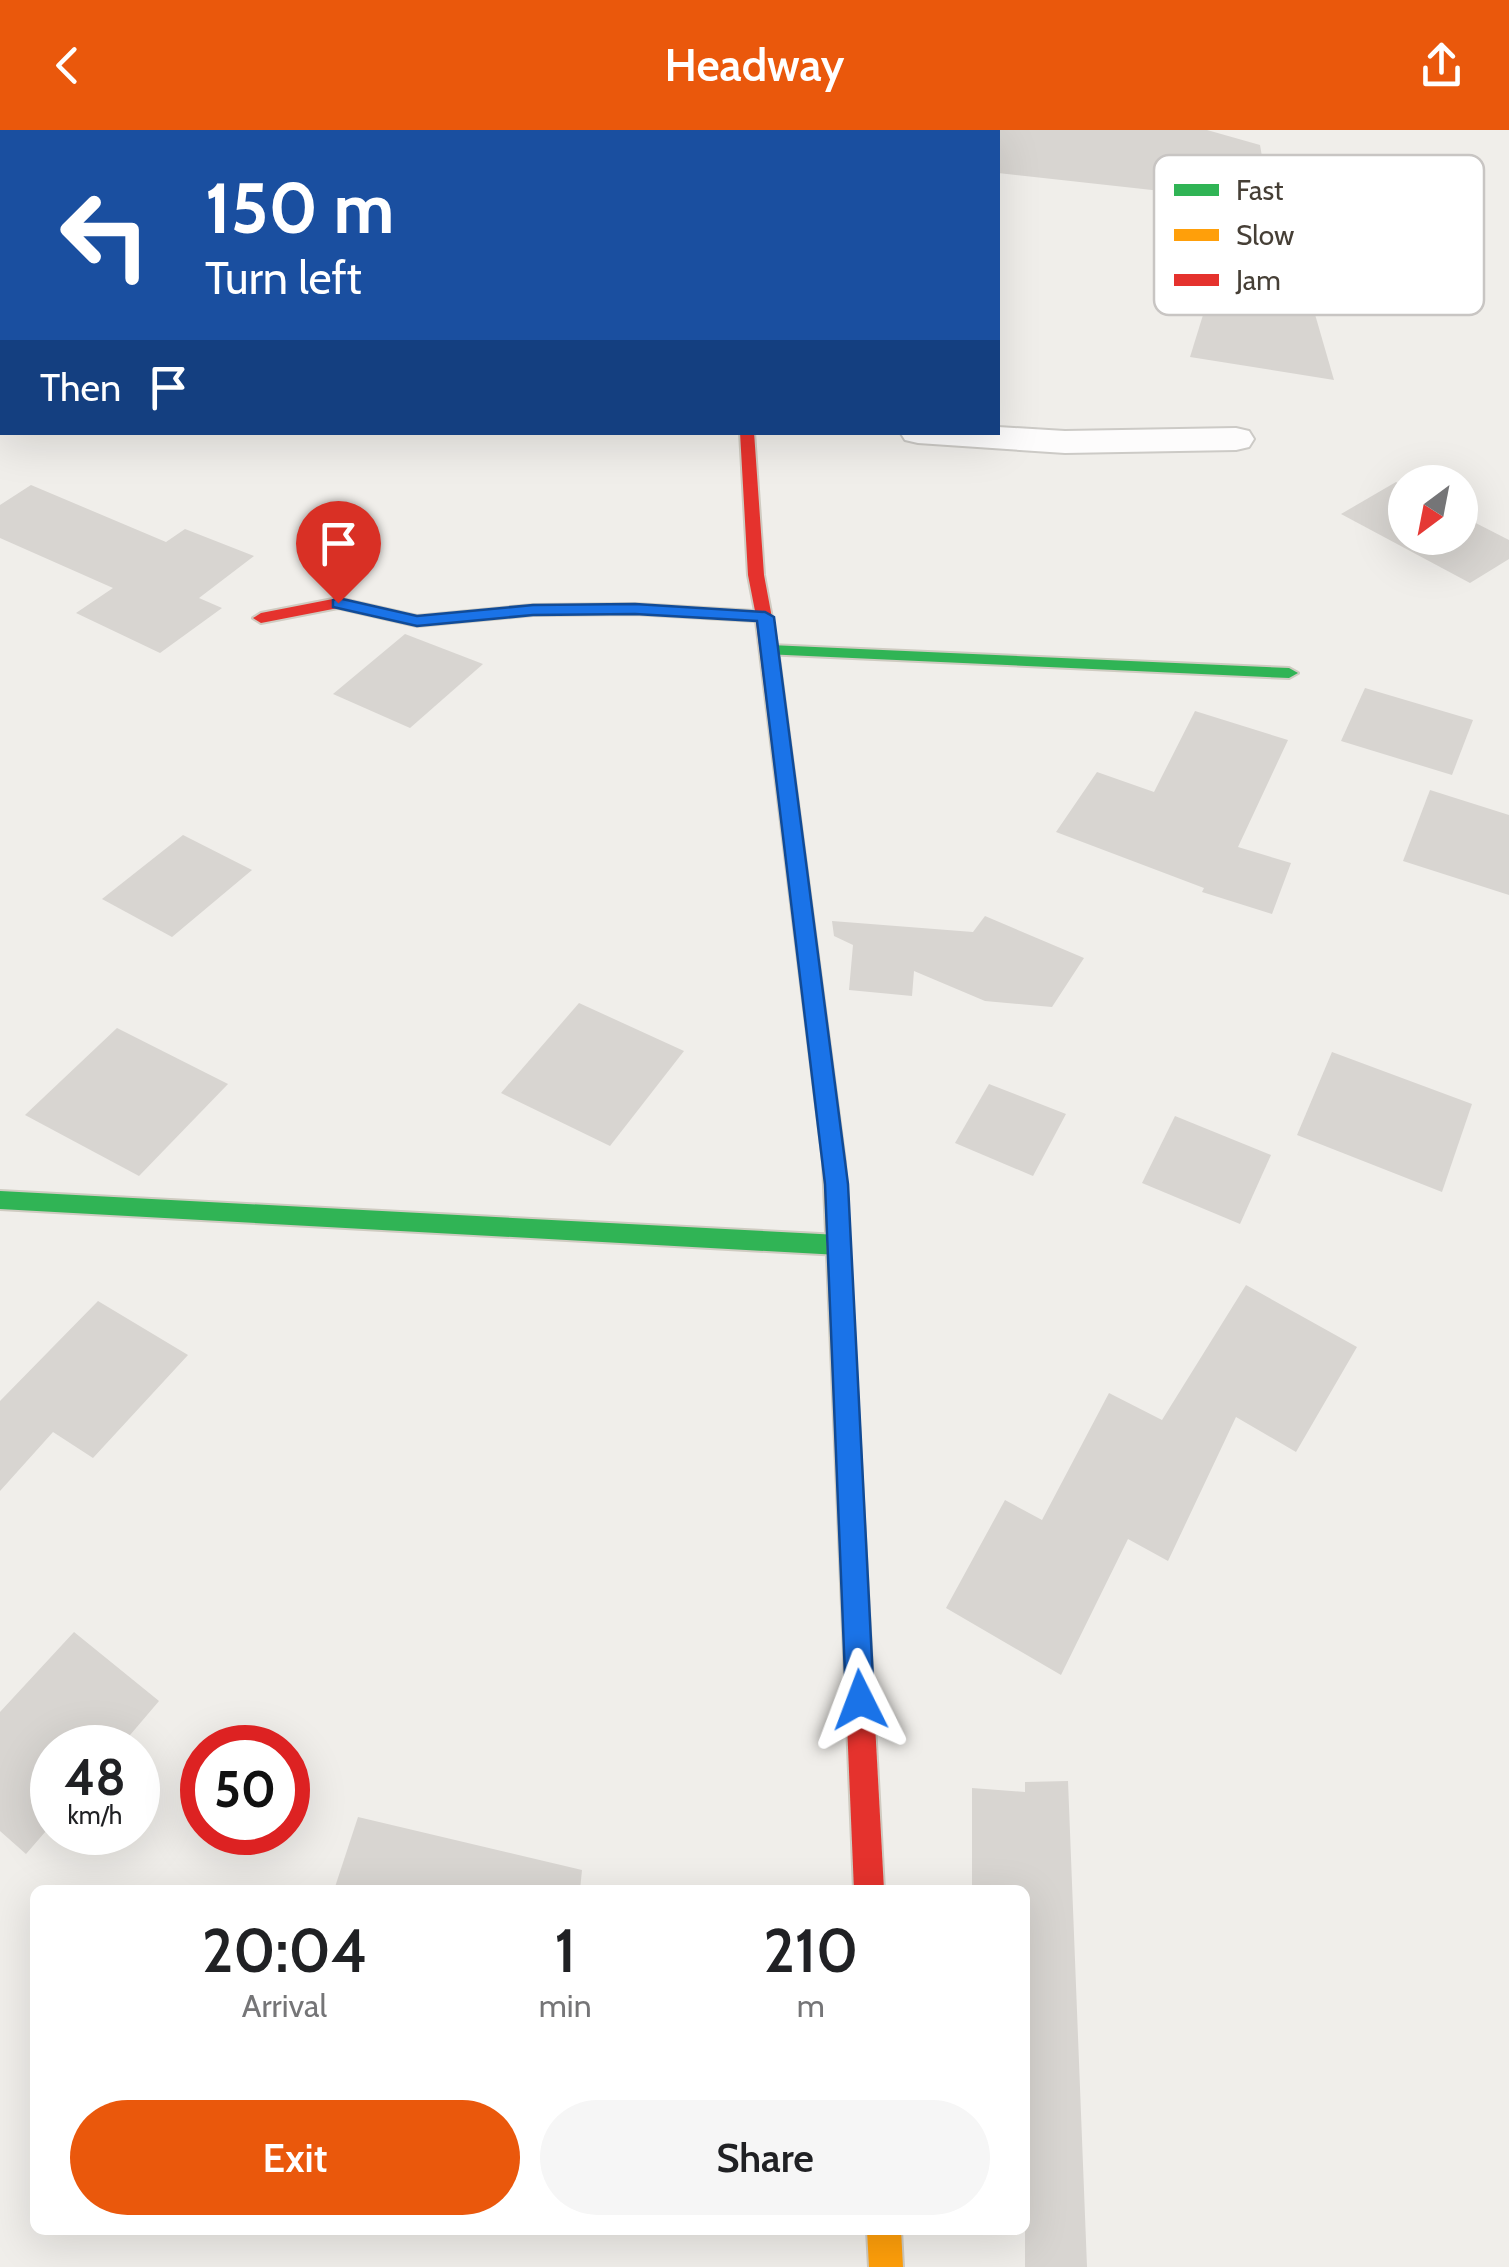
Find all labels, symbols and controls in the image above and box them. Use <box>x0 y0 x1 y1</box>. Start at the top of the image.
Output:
icon: back <box>40 38 95 93</box>
text: Headway <box>665 38 844 92</box>
icon: share <box>1414 38 1469 93</box>
legend <box>1154 155 1484 315</box>
text: 150 m <box>205 165 394 251</box>
icon: left <box>40 170 170 300</box>
text: Fast <box>1236 173 1284 207</box>
text: Slow <box>1236 218 1294 252</box>
text: Turn left <box>205 251 362 305</box>
text: Jam <box>1235 263 1281 297</box>
icon: arrive <box>141 360 196 415</box>
text: Then <box>40 364 121 411</box>
north arrow <box>1388 465 1478 555</box>
map controls <box>1388 465 1478 555</box>
pin <box>296 501 381 604</box>
icon: arrive <box>311 516 366 571</box>
position arrow <box>808 1648 912 1752</box>
speed limit sign: 50 <box>180 1725 310 1855</box>
text: 48 <box>64 1747 126 1808</box>
text: km/h <box>68 1800 122 1830</box>
text: 20:04 <box>202 1914 367 1987</box>
text: 1 <box>555 1914 576 1987</box>
text: 210 <box>763 1914 858 1987</box>
text: Arrival <box>242 1986 327 2025</box>
text: min <box>539 1986 592 2025</box>
text: m <box>797 1986 825 2025</box>
button: Exit <box>70 2100 520 2215</box>
button: Share <box>540 2100 990 2215</box>

